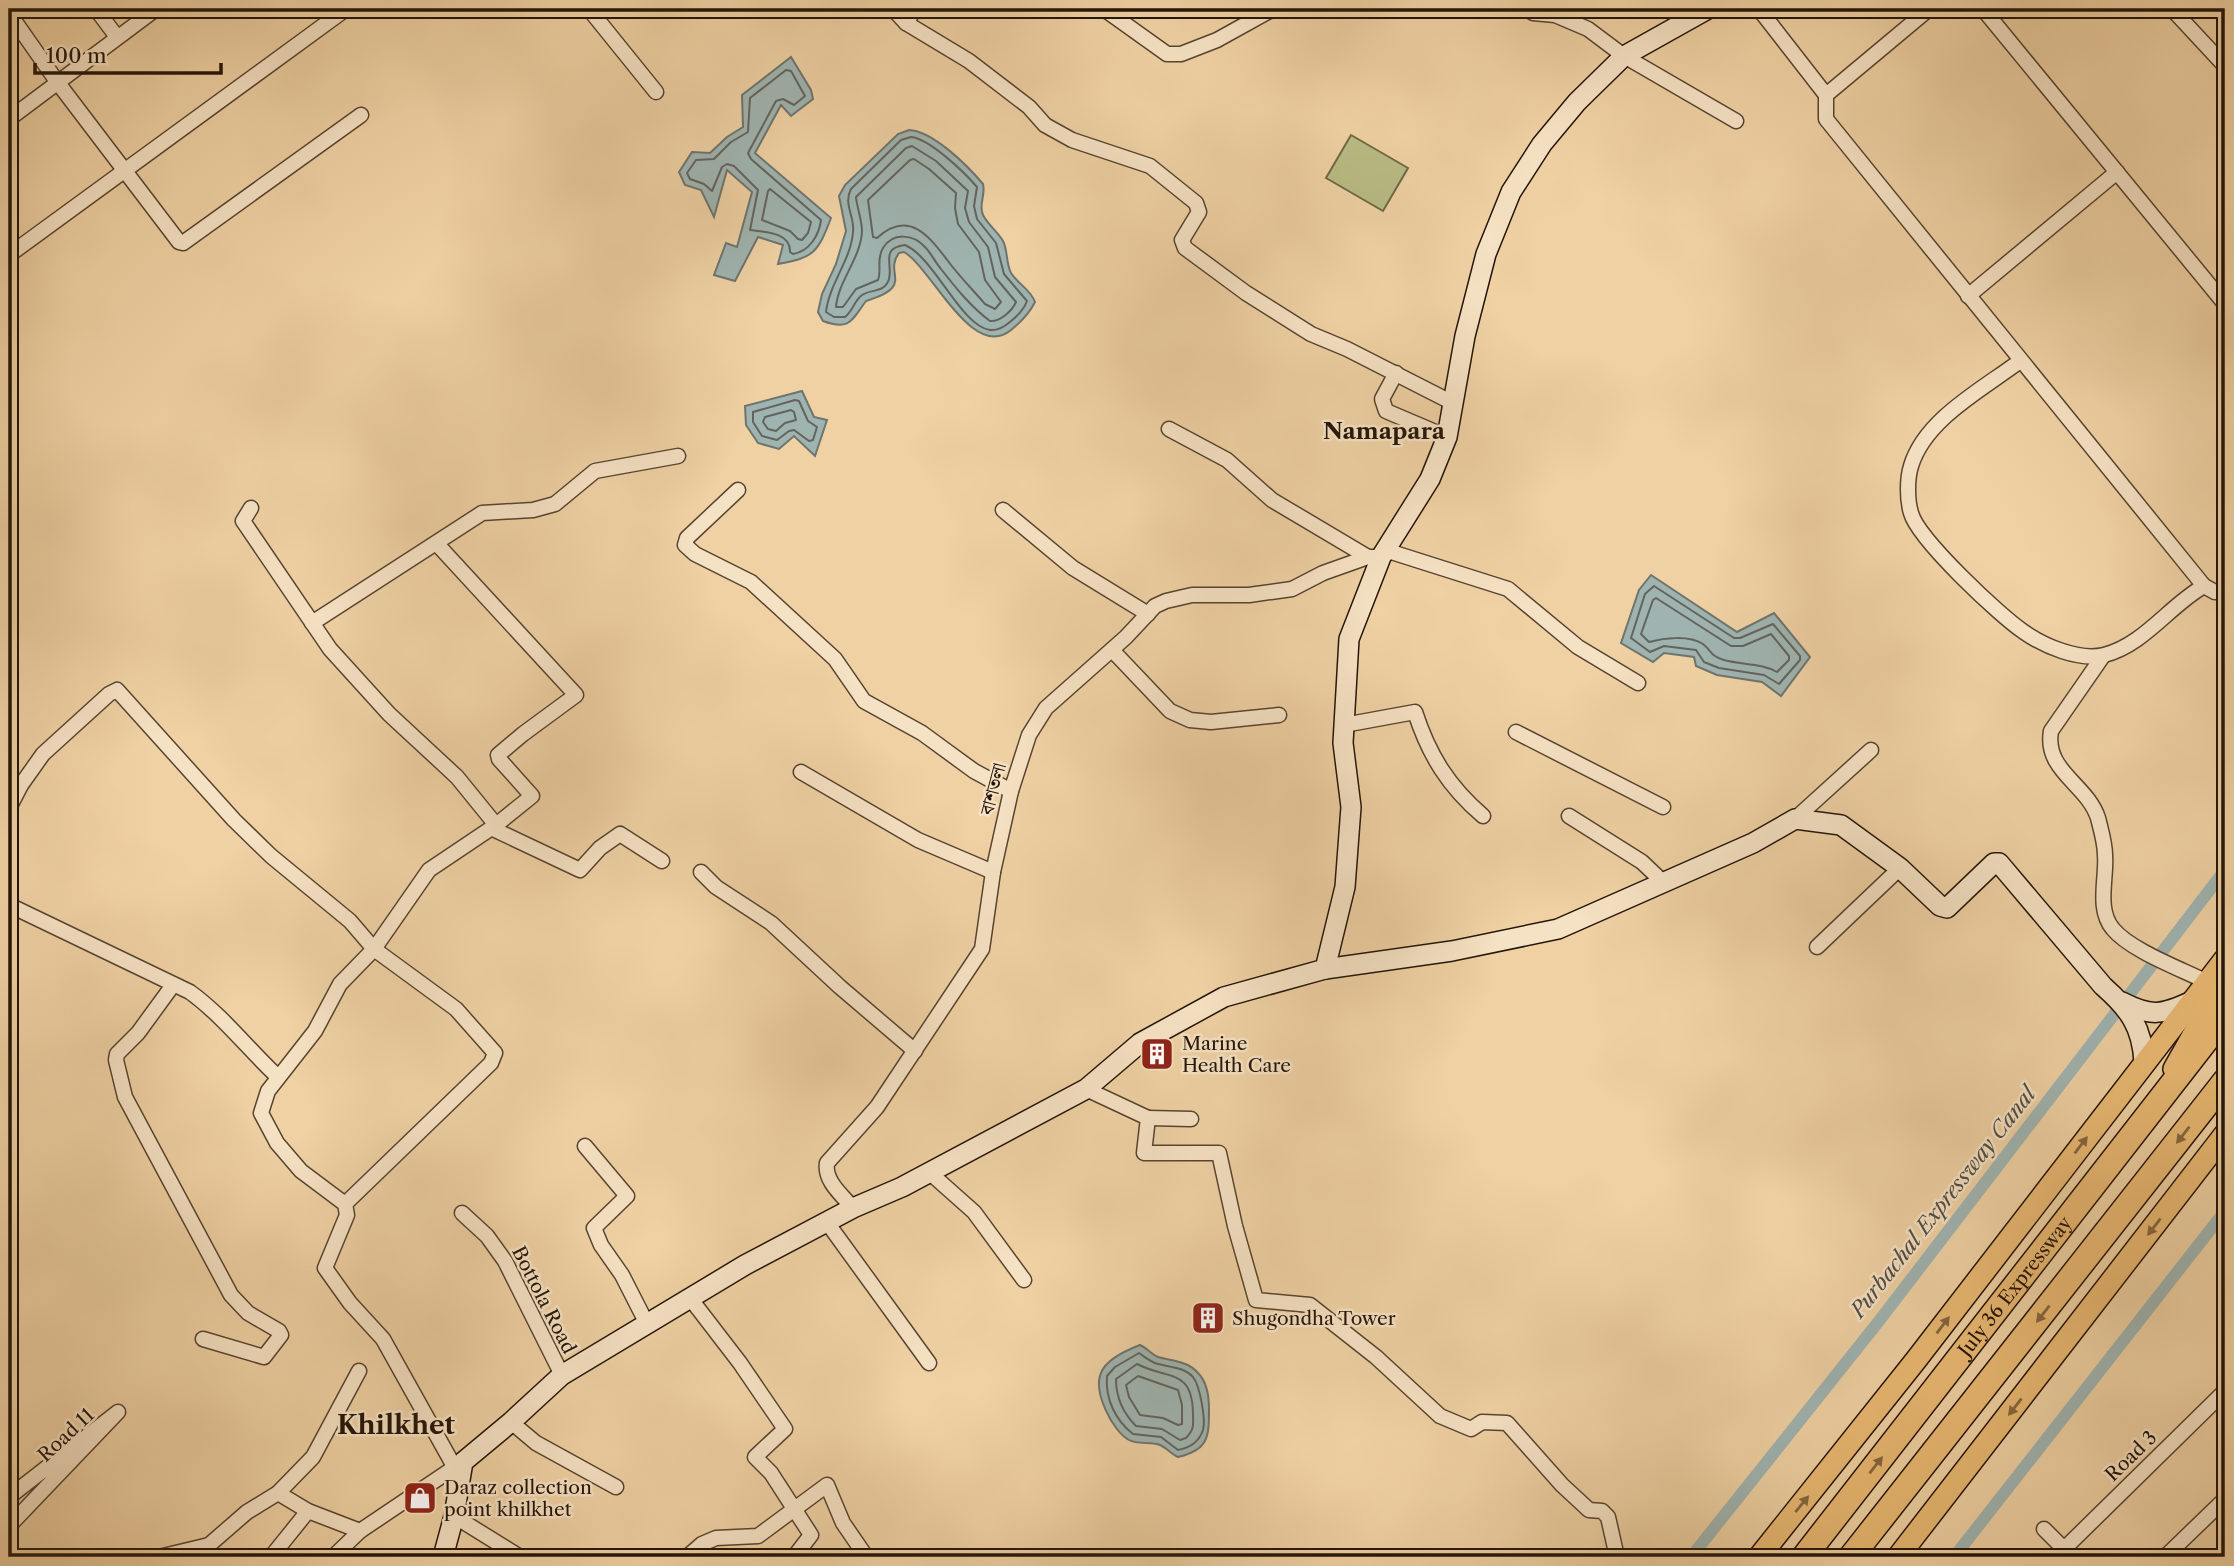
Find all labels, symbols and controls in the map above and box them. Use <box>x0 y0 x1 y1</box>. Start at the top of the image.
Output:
scale bar <box>35 32 220 76</box>
text: 100 m <box>46 43 107 68</box>
district label: Namapara <box>1323 417 1446 445</box>
street label: বাশতলা <box>975 761 1011 818</box>
place label: Marine Health Care <box>1182 1032 1291 1077</box>
building icon: Marine Health Care <box>1138 1035 1176 1073</box>
water label: Purbachal Expressway Canal <box>1844 1080 2042 1324</box>
one-way arrow <box>2176 1125 2191 1143</box>
one-way arrow <box>2074 1135 2088 1154</box>
street label: July 36 Expressway <box>1951 1211 2077 1363</box>
one-way arrow <box>2146 1217 2161 1235</box>
street label: Bottola Road <box>507 1242 581 1358</box>
building icon: Shugondha Tower <box>1189 1299 1227 1337</box>
one-way arrow <box>2035 1304 2050 1322</box>
place label: Shugondha Tower <box>1232 1307 1396 1330</box>
one-way arrow <box>1935 1316 1949 1334</box>
one-way arrow <box>2007 1397 2022 1415</box>
street label: Road 11 <box>33 1403 99 1467</box>
district label: Khilkhet <box>337 1409 456 1441</box>
street label: Road 3 <box>2101 1426 2161 1486</box>
one-way arrow <box>1868 1456 1883 1474</box>
place label: Daraz collection point khilkhet <box>444 1476 592 1521</box>
shop icon: Daraz collection point khilkhet <box>401 1479 439 1517</box>
one-way arrow <box>1794 1495 1809 1512</box>

